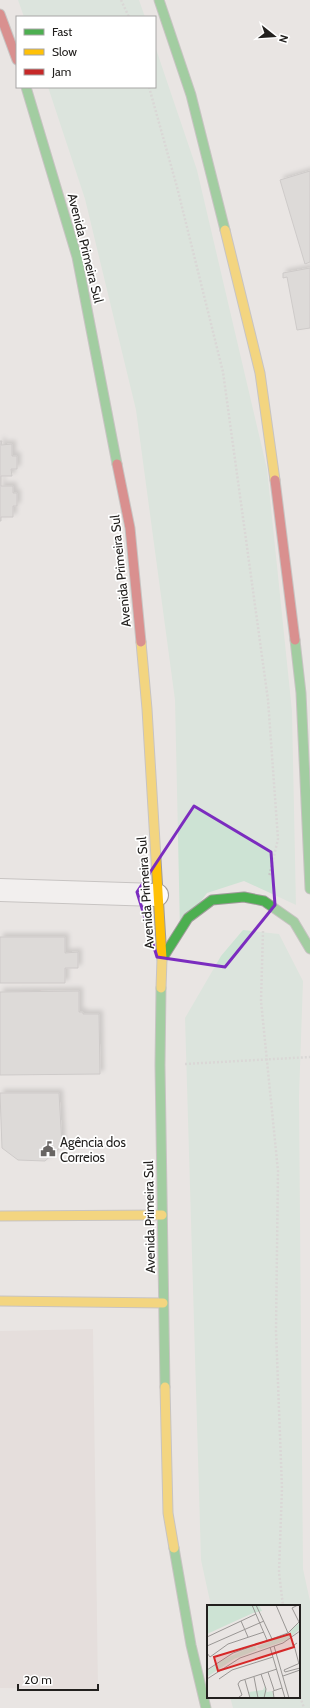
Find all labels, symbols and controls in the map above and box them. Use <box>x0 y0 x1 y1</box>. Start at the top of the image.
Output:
legend <box>16 16 156 88</box>
north arrow <box>254 16 294 56</box>
text: Fast <box>52 24 72 39</box>
text: N <box>276 33 291 45</box>
text: Slow <box>52 44 77 59</box>
text: Jam <box>51 64 71 79</box>
street label: Avenida Primeira Sul <box>65 191 107 305</box>
street label: Avenida Primeira Sul <box>106 514 134 628</box>
street label: Avenida Primeira Sul <box>133 836 157 950</box>
place label: Agência dos Correios <box>60 1134 126 1165</box>
public building icon: Agência dos Correios <box>39 1140 57 1158</box>
street label: Avenida Primeira Sul <box>140 1161 158 1273</box>
inset map <box>207 1605 300 1698</box>
scale bar <box>18 1666 98 1692</box>
text: 20 m <box>24 1672 52 1687</box>

